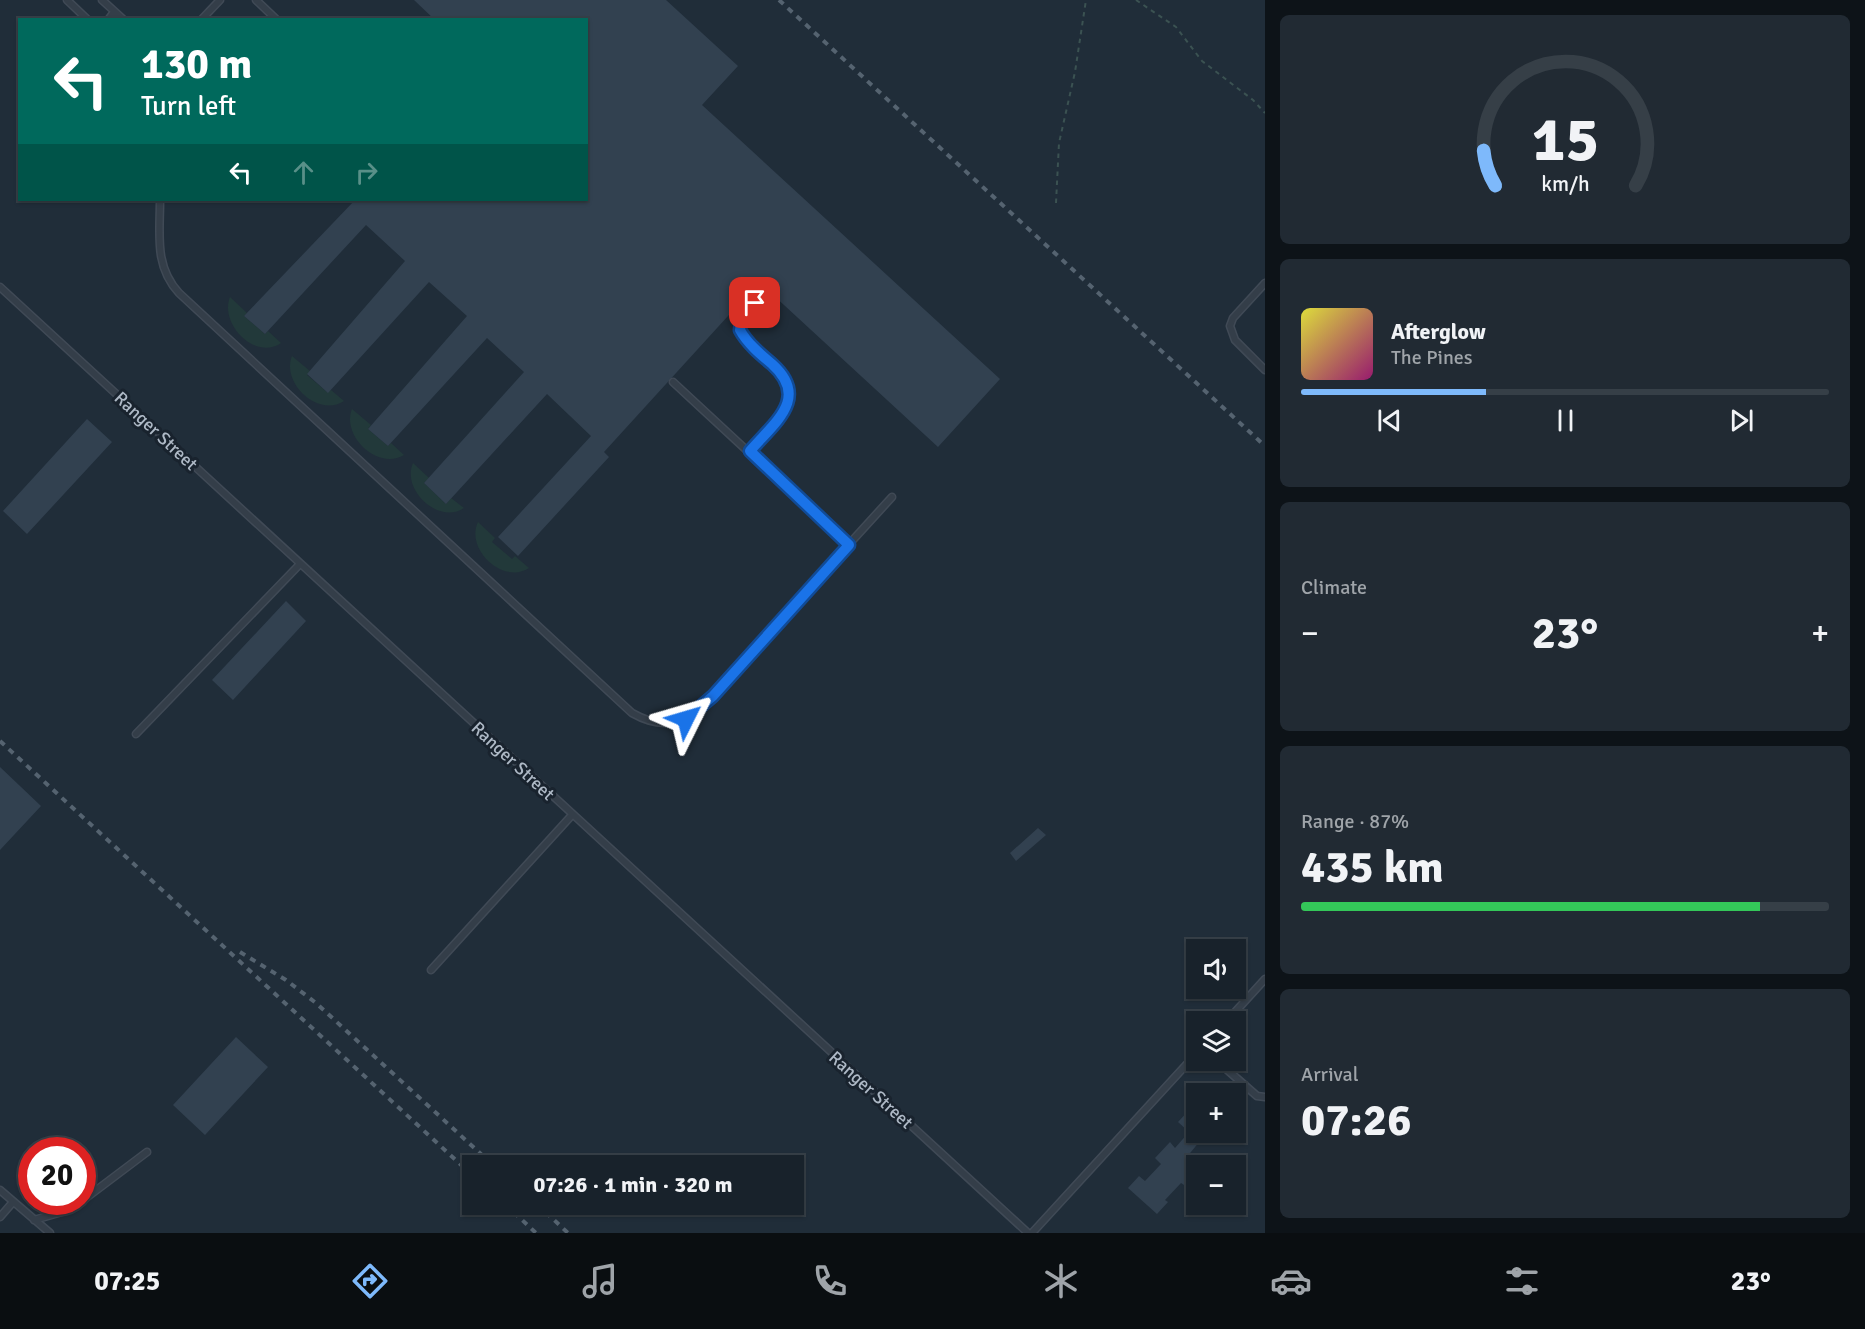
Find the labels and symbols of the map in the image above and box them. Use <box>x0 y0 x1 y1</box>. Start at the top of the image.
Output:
pin <box>729 277 780 328</box>
street label: Ranger Street <box>110 387 202 475</box>
position arrow <box>654 687 718 751</box>
street label: Ranger Street <box>467 717 559 805</box>
street label: Ranger Street <box>824 1046 918 1134</box>
speed limit sign: 20 <box>18 1137 96 1215</box>

